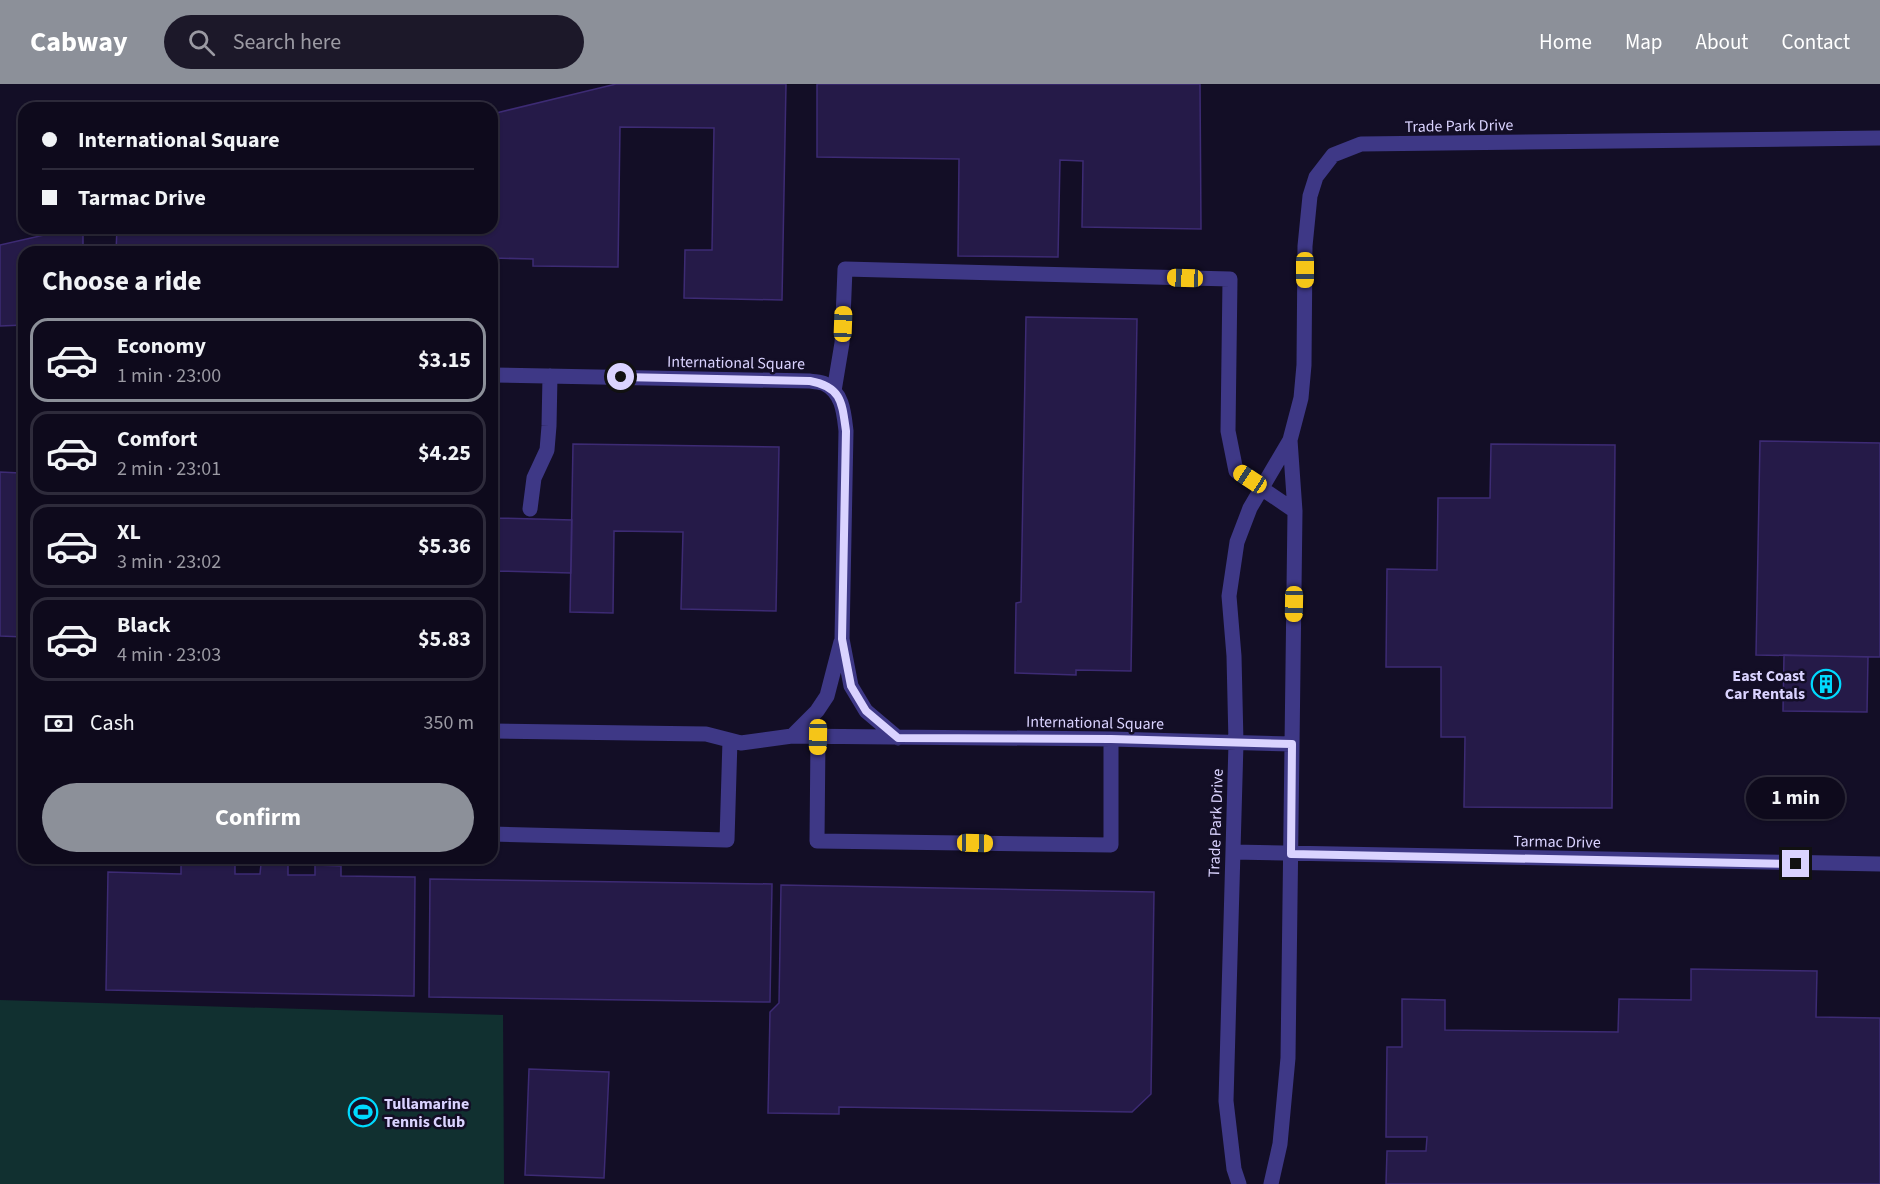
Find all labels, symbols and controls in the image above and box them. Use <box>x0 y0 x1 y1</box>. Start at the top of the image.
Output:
search box <box>164 15 584 69</box>
text: Cabway <box>30 22 128 62</box>
icon: search <box>185 26 218 59</box>
text: Search here <box>233 26 341 58</box>
text: Home <box>1539 27 1592 57</box>
text: Map <box>1625 27 1663 57</box>
text: About <box>1696 27 1748 57</box>
text: Contact <box>1781 27 1850 57</box>
street label: Trade Park Drive <box>1404 114 1514 138</box>
text: International Square <box>78 124 280 156</box>
text: Tarmac Drive <box>78 182 206 214</box>
car <box>1296 252 1314 288</box>
text: Choose a ride <box>42 262 202 301</box>
car <box>1167 268 1203 288</box>
car <box>833 306 853 342</box>
text: Economy <box>117 330 206 362</box>
icon: car <box>45 333 99 387</box>
text: $3.15 <box>418 344 471 376</box>
street label: International Square <box>667 351 805 375</box>
text: 1 min · 23:00 <box>117 362 221 390</box>
route start <box>607 363 634 390</box>
text: Comfort <box>117 423 198 455</box>
icon: car <box>45 426 99 480</box>
text: $4.25 <box>418 437 471 469</box>
text: 2 min · 23:01 <box>117 455 221 483</box>
car <box>1230 462 1270 496</box>
text: XL <box>117 516 141 548</box>
icon: car <box>45 519 99 573</box>
text: $5.36 <box>418 530 471 562</box>
text: 3 min · 23:02 <box>117 548 221 576</box>
car <box>1285 586 1303 622</box>
text: Black <box>117 609 171 641</box>
icon: car <box>45 612 99 666</box>
text: $5.83 <box>418 623 471 655</box>
text: 4 min · 23:03 <box>117 641 221 669</box>
place label: East Coast Car Rentals <box>1725 665 1805 705</box>
building icon: East Coast Car Rentals <box>1810 668 1842 700</box>
icon: cash <box>42 707 75 740</box>
text: Cash <box>90 707 135 739</box>
text: 350 m <box>424 709 474 737</box>
street label: International Square <box>1026 711 1164 735</box>
car <box>809 719 827 755</box>
street label: Trade Park Drive <box>1203 768 1229 878</box>
callout: 1 min <box>1746 777 1846 819</box>
button: Confirm <box>42 783 474 852</box>
text: 1 min <box>1771 784 1820 812</box>
street label: Tarmac Drive <box>1513 830 1601 854</box>
car <box>957 834 993 852</box>
route end <box>1782 850 1809 877</box>
place label: Tullamarine Tennis Club <box>384 1093 469 1133</box>
sports icon: Tullamarine Tennis Club <box>347 1096 379 1128</box>

